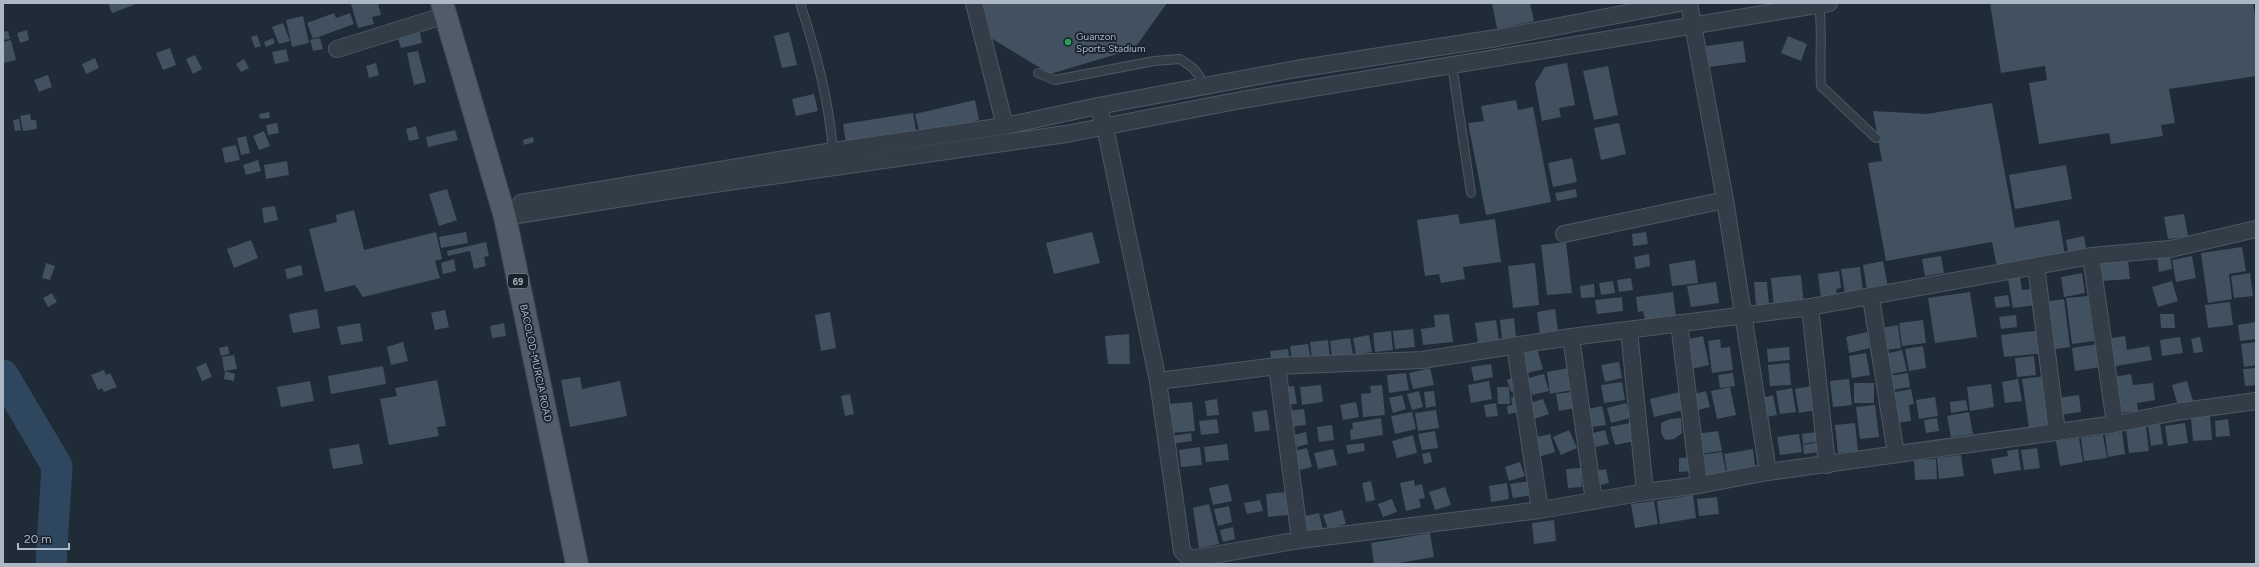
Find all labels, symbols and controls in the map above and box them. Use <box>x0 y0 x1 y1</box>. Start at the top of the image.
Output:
place label: Guanzon Sports Stadium <box>1076 30 1145 55</box>
marker: Guanzon Sports Stadium <box>1063 37 1073 47</box>
road number: 69 <box>508 274 528 288</box>
street label: BACOLOD-MURCIA ROAD <box>517 303 555 423</box>
scale bar <box>18 525 69 551</box>
text: 20 m <box>24 532 52 546</box>

